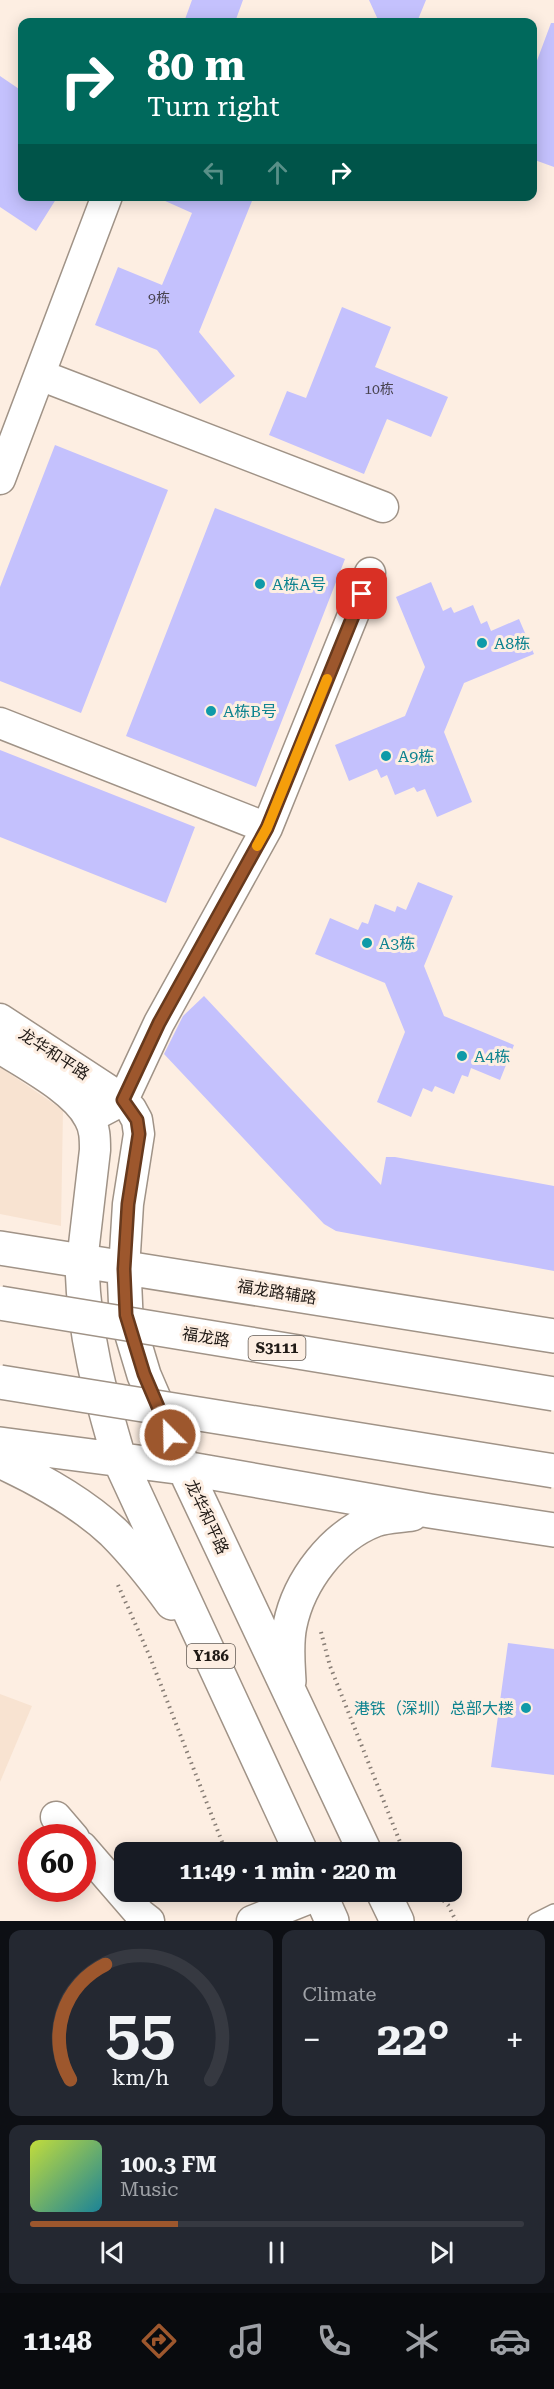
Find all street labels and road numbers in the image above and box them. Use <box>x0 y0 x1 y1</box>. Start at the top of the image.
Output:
street label: 龙华和平路 <box>15 1024 93 1084</box>
street label: 福龙路辅路 <box>236 1276 318 1308</box>
street label: 福龙路 <box>181 1324 231 1350</box>
road number: S3111 <box>248 1336 306 1360</box>
street label: 龙华和平路 <box>181 1477 233 1557</box>
road number: Y186 <box>187 1644 235 1668</box>

